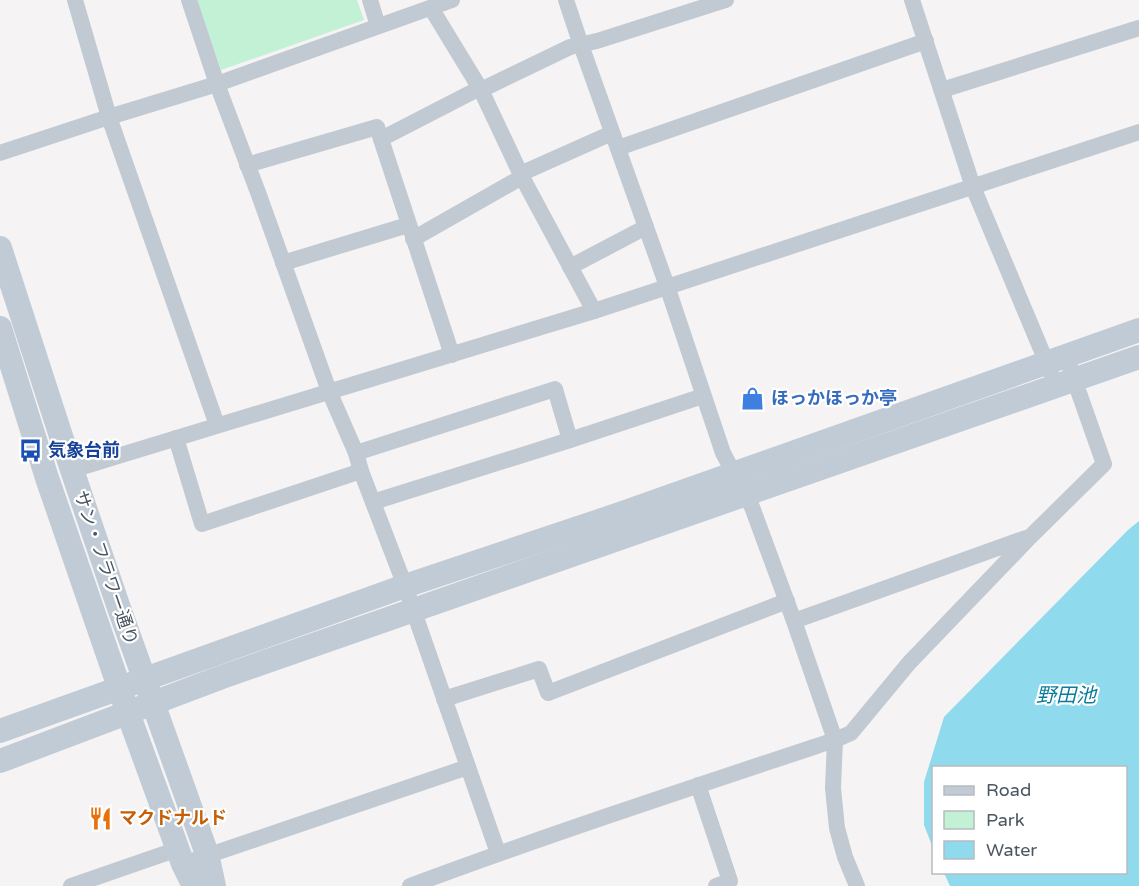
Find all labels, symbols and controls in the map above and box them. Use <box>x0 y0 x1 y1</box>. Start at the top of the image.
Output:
shop icon: ほっかほっか亭 <box>740 385 766 411</box>
place label: ほっかほっか亭 <box>771 387 897 409</box>
bus stop icon: 気象台前 <box>17 437 43 463</box>
place label: 気象台前 <box>48 439 120 461</box>
street label: サン・フラワー通り <box>69 488 143 648</box>
water label: 野田池 <box>1036 684 1098 708</box>
legend <box>932 766 1127 874</box>
text: Road <box>986 779 1031 801</box>
restaurant icon: マクドナルド <box>88 805 114 831</box>
place label: マクドナルド <box>119 807 227 829</box>
text: Park <box>986 809 1025 831</box>
text: Water <box>986 839 1037 861</box>

